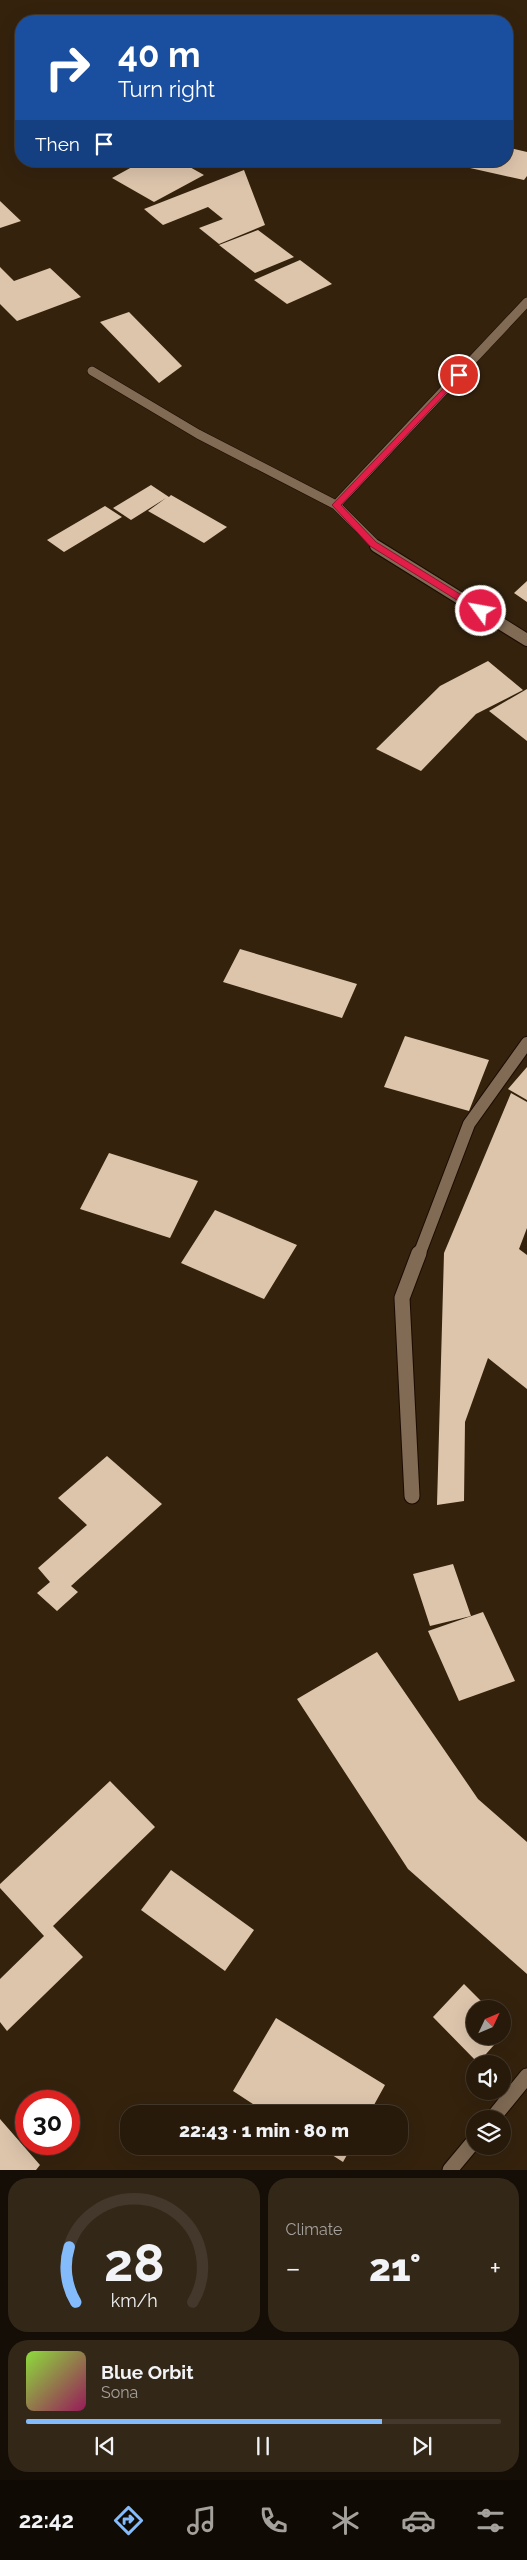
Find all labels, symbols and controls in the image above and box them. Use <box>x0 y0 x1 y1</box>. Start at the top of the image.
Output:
text: 40 m <box>118 34 200 75</box>
icon: right <box>35 35 100 100</box>
text: Turn right <box>118 76 215 102</box>
icon: arrive <box>90 130 118 158</box>
text: Then <box>35 133 80 155</box>
pin <box>438 354 480 396</box>
icon: arrive <box>445 361 473 389</box>
position arrow <box>454 584 506 636</box>
north arrow <box>466 2000 511 2045</box>
map controls <box>466 2000 511 2155</box>
button: sound <box>466 2055 511 2100</box>
speed limit sign: 30 <box>15 2090 80 2155</box>
button: layers <box>466 2110 511 2155</box>
text: 22:43 · 1 min · 80 m <box>179 2119 349 2141</box>
text: Climate <box>286 2220 342 2239</box>
text: 28 <box>103 2232 164 2293</box>
text: 21° <box>369 2245 421 2290</box>
text: − <box>286 2252 301 2285</box>
text: + <box>489 2252 501 2285</box>
text: km/h <box>110 2290 157 2311</box>
text: Blue Orbit <box>101 2361 193 2383</box>
text: Sona <box>101 2383 138 2402</box>
icon: previous <box>91 2432 119 2460</box>
icon: pause <box>249 2432 277 2460</box>
icon: next <box>408 2432 436 2460</box>
icon: directions <box>111 2503 146 2538</box>
icon: music <box>184 2503 219 2538</box>
icon: phone <box>256 2503 291 2538</box>
icon: climate <box>328 2503 363 2538</box>
icon: car <box>401 2503 436 2538</box>
icon: filters <box>473 2503 508 2538</box>
text: 22:42 <box>19 2507 74 2533</box>

